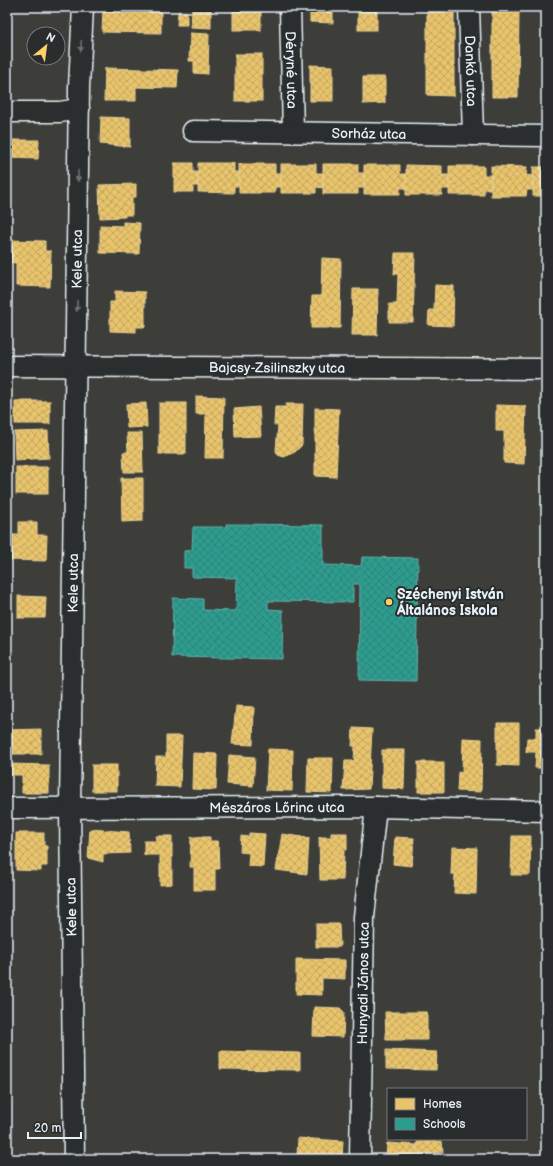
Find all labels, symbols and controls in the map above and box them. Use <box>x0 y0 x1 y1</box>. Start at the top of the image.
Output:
north arrow <box>26 26 66 66</box>
text: N <box>44 30 57 45</box>
street label: Déryné utca <box>282 31 300 109</box>
street label: Dankó utca <box>461 35 480 107</box>
one-way arrow <box>77 40 84 52</box>
street label: Sorház utca <box>331 125 407 143</box>
one-way arrow <box>75 170 81 183</box>
street label: Kele utca <box>68 229 86 289</box>
one-way arrow <box>74 300 80 313</box>
street label: Bajcsy-Zsilinszky utca <box>209 359 345 377</box>
street label: Kele utca <box>64 553 82 613</box>
place label: Széchenyi István Általános Iskola <box>396 586 504 619</box>
marker: Széchenyi István Általános Iskola <box>384 597 394 607</box>
street label: Mészáros Lőrinc utca <box>209 799 345 816</box>
street label: Kele utca <box>62 877 81 937</box>
street label: Hunyadi János utca <box>354 921 373 1045</box>
legend <box>387 1088 527 1140</box>
text: Homes <box>423 1097 462 1112</box>
scale bar <box>28 1114 81 1140</box>
text: Schools <box>423 1117 466 1132</box>
text: 20 m <box>34 1121 61 1136</box>

